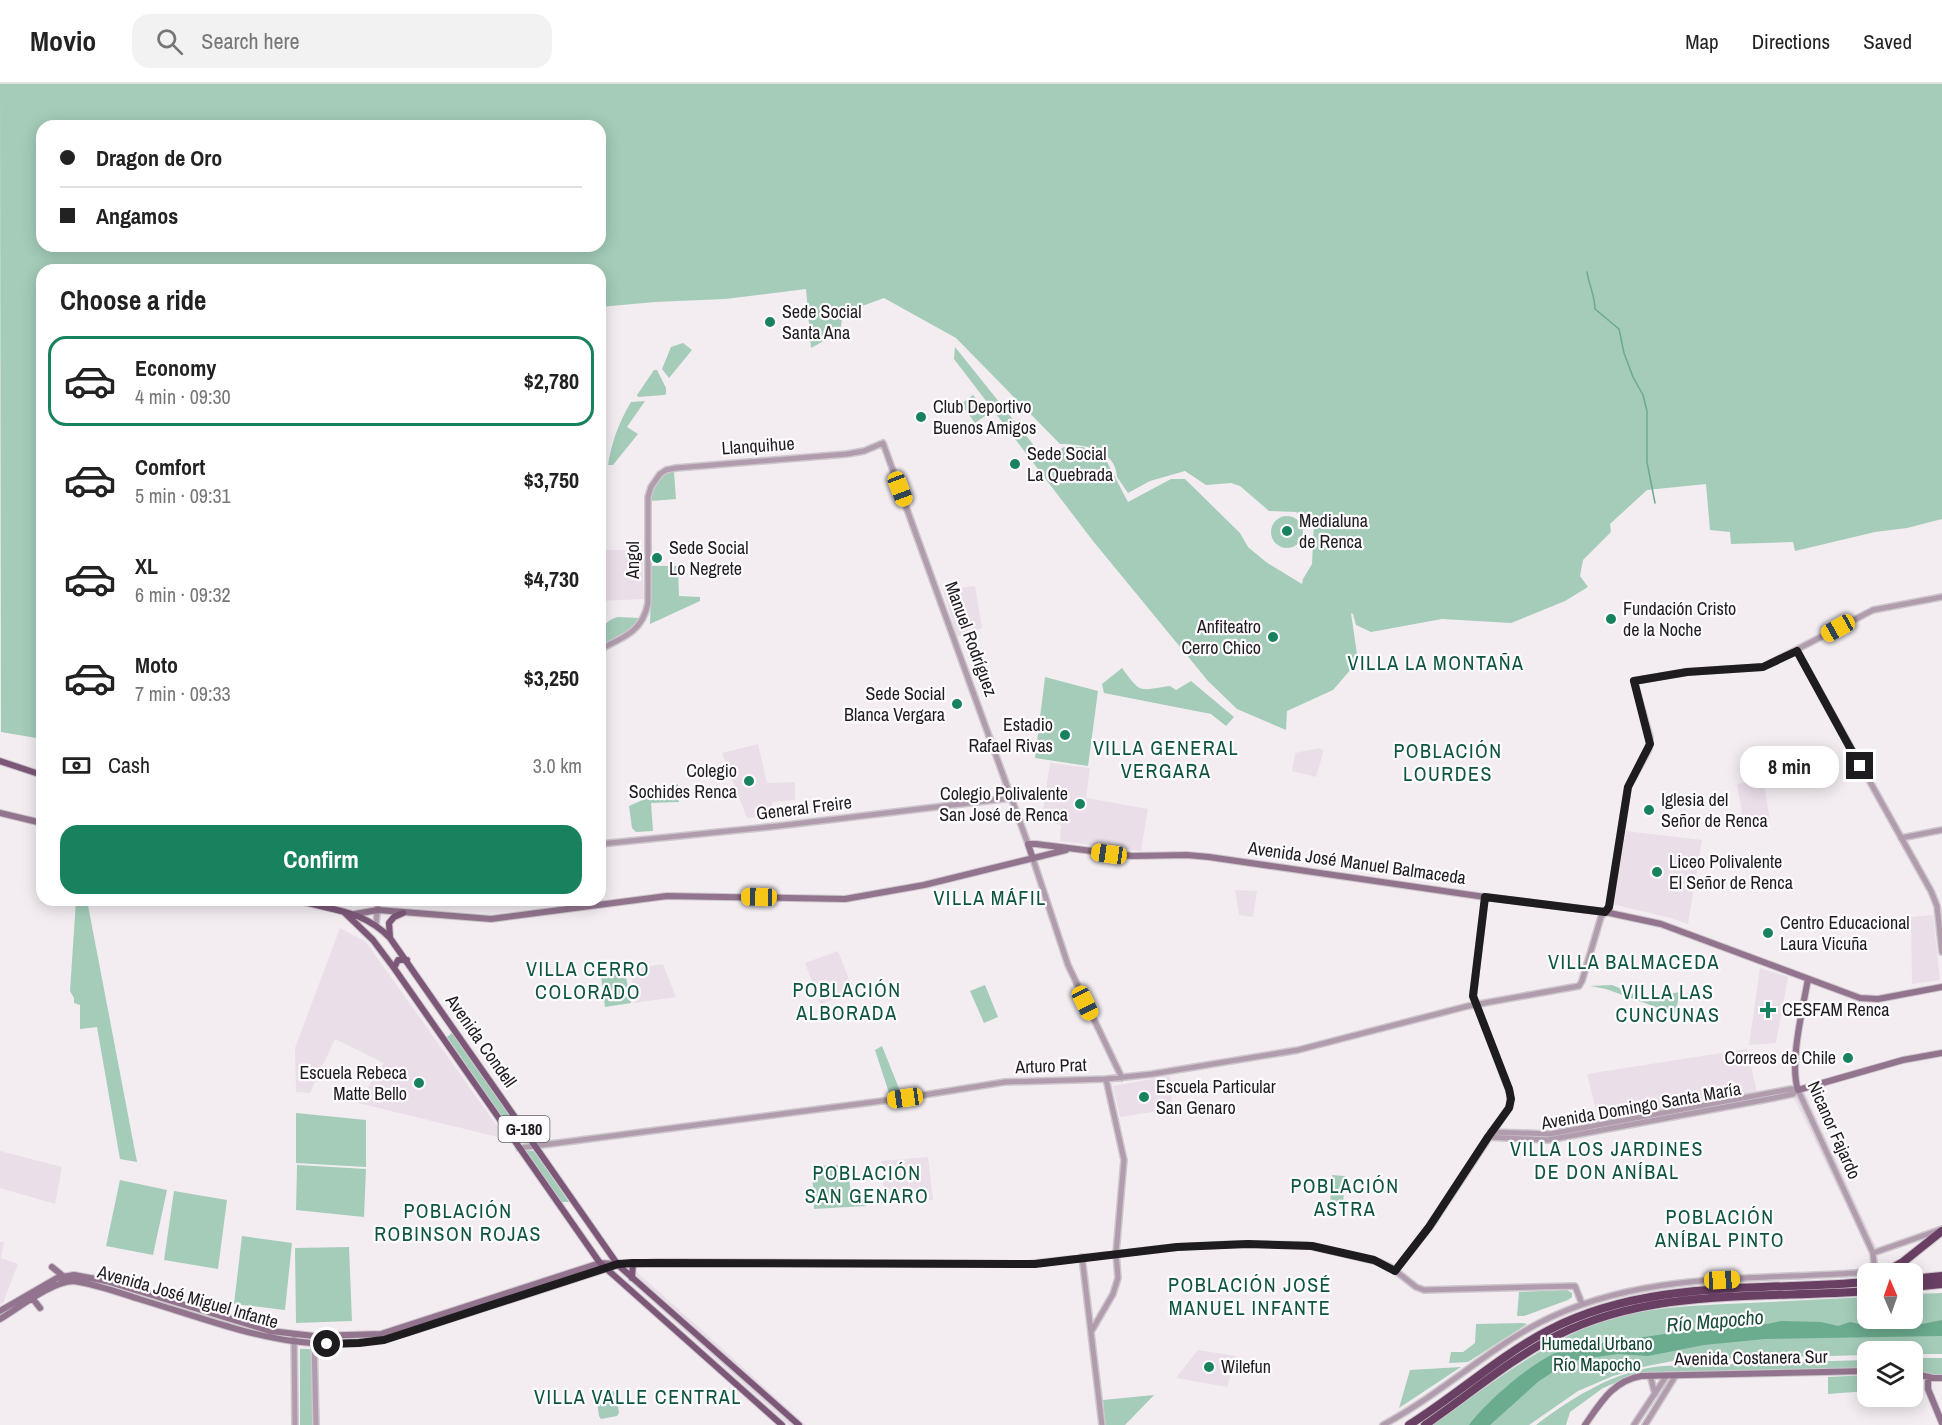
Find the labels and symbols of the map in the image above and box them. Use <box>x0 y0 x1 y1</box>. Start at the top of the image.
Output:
place label: Sede Social Santa Ana <box>782 299 862 345</box>
marker: Sede Social Santa Ana <box>763 315 777 329</box>
place label: Club Deportivo Buenos Amigos <box>933 394 1036 440</box>
marker: Club Deportivo Buenos Amigos <box>914 410 928 424</box>
street label: Llanquihue <box>721 430 795 461</box>
place label: Sede Social La Quebrada <box>1027 441 1113 487</box>
marker: Sede Social La Quebrada <box>1008 457 1022 471</box>
car <box>885 469 915 509</box>
place label: Medialuna de Renca <box>1299 508 1368 554</box>
marker: Medialuna de Renca <box>1280 524 1294 538</box>
place label: Sede Social Lo Negrete <box>669 535 749 581</box>
street label: Angol <box>620 541 645 580</box>
marker: Sede Social Lo Negrete <box>650 551 664 565</box>
street label: Manuel Rodríguez <box>939 578 1004 700</box>
place label: Fundación Cristo de la Noche <box>1623 596 1736 642</box>
car <box>1818 611 1858 645</box>
marker: Fundación Cristo de la Noche <box>1604 612 1618 626</box>
place label: Anfiteatro Cerro Chico <box>1181 614 1261 660</box>
marker: Anfiteatro Cerro Chico <box>1266 630 1280 644</box>
district label: VILLA LA MONTAÑA <box>1348 649 1524 676</box>
place label: Sede Social Blanca Vergara <box>844 681 945 727</box>
marker: Sede Social Blanca Vergara <box>950 697 964 711</box>
place label: Estadio Rafael Rivas <box>969 712 1053 758</box>
marker: Estadio Rafael Rivas <box>1058 728 1072 742</box>
district label: VILLA GENERAL VERGARA <box>1093 734 1239 784</box>
district label: POBLACIÓN LOURDES <box>1393 737 1503 787</box>
callout: 8 min <box>1740 745 1839 787</box>
route end <box>1846 752 1873 779</box>
place label: Colegio Sochides Renca <box>629 758 737 804</box>
marker: Colegio Sochides Renca <box>742 774 756 788</box>
place label: Colegio Polivalente San José de Renca <box>939 781 1068 827</box>
place label: Iglesia del Señor de Renca <box>1661 787 1768 833</box>
street label: General Freire <box>755 789 853 826</box>
marker: Colegio Polivalente San José de Renca <box>1073 797 1087 811</box>
marker: Iglesia del Señor de Renca <box>1642 803 1656 817</box>
street label: Avenida José Manuel Balmaceda <box>1246 835 1468 890</box>
car <box>1090 843 1128 865</box>
place label: Liceo Polivalente El Señor de Renca <box>1669 849 1793 895</box>
marker: Liceo Polivalente El Señor de Renca <box>1650 865 1664 879</box>
district label: VILLA MÁFIL <box>933 884 1047 911</box>
car <box>741 888 777 906</box>
place label: Centro Educacional Laura Vicuña <box>1780 910 1910 956</box>
marker: Centro Educacional Laura Vicuña <box>1761 926 1775 940</box>
district label: VILLA BALMACEDA <box>1548 948 1720 975</box>
district label: VILLA CERRO COLORADO <box>526 955 650 1005</box>
district label: POBLACIÓN ALBORADA <box>792 976 902 1026</box>
district label: VILLA LAS CUNCUNAS <box>1616 978 1720 1028</box>
car <box>1069 983 1101 1023</box>
street label: Avenida Condell <box>440 988 523 1092</box>
place label: CESFAM Renca <box>1782 997 1889 1022</box>
marker: CESFAM Renca <box>1759 1001 1777 1019</box>
place label: Correos de Chile <box>1724 1045 1836 1070</box>
marker: Correos de Chile <box>1841 1051 1855 1065</box>
street label: Arturo Prat <box>1014 1052 1087 1079</box>
place label: Escuela Rebeca Matte Bello <box>300 1060 407 1106</box>
place label: Escuela Particular San Genaro <box>1156 1074 1276 1120</box>
marker: Escuela Rebeca Matte Bello <box>412 1076 426 1090</box>
street label: Avenida Domingo Santa María <box>1538 1076 1743 1136</box>
street label: Nicanor Fajardo <box>1802 1077 1867 1183</box>
car <box>886 1087 924 1109</box>
marker: Escuela Particular San Genaro <box>1137 1090 1151 1104</box>
road number: G-180 <box>498 1116 550 1142</box>
district label: VILLA LOS JARDINES DE DON ANÍBAL <box>1510 1135 1704 1185</box>
district label: POBLACIÓN SAN GENARO <box>805 1159 929 1209</box>
district label: POBLACIÓN ASTRA <box>1290 1172 1400 1222</box>
district label: POBLACIÓN ROBINSON ROJAS <box>374 1197 542 1247</box>
district label: POBLACIÓN ANÍBAL PINTO <box>1654 1203 1785 1253</box>
street label: Avenida José Miguel Infante <box>94 1258 281 1334</box>
north arrow <box>1857 1263 1923 1329</box>
car <box>1704 1270 1740 1290</box>
district label: POBLACIÓN JOSÉ MANUEL INFANTE <box>1168 1271 1332 1321</box>
water label: Río Mapocho <box>1665 1303 1765 1338</box>
route start <box>313 1330 340 1357</box>
park label: Humedal Urbano Río Mapocho <box>1541 1331 1653 1377</box>
street label: Avenida Costanera Sur <box>1673 1344 1828 1371</box>
place label: Wilefun <box>1221 1354 1271 1379</box>
marker: Wilefun <box>1202 1360 1216 1374</box>
district label: VILLA VALLE CENTRAL <box>534 1383 742 1410</box>

